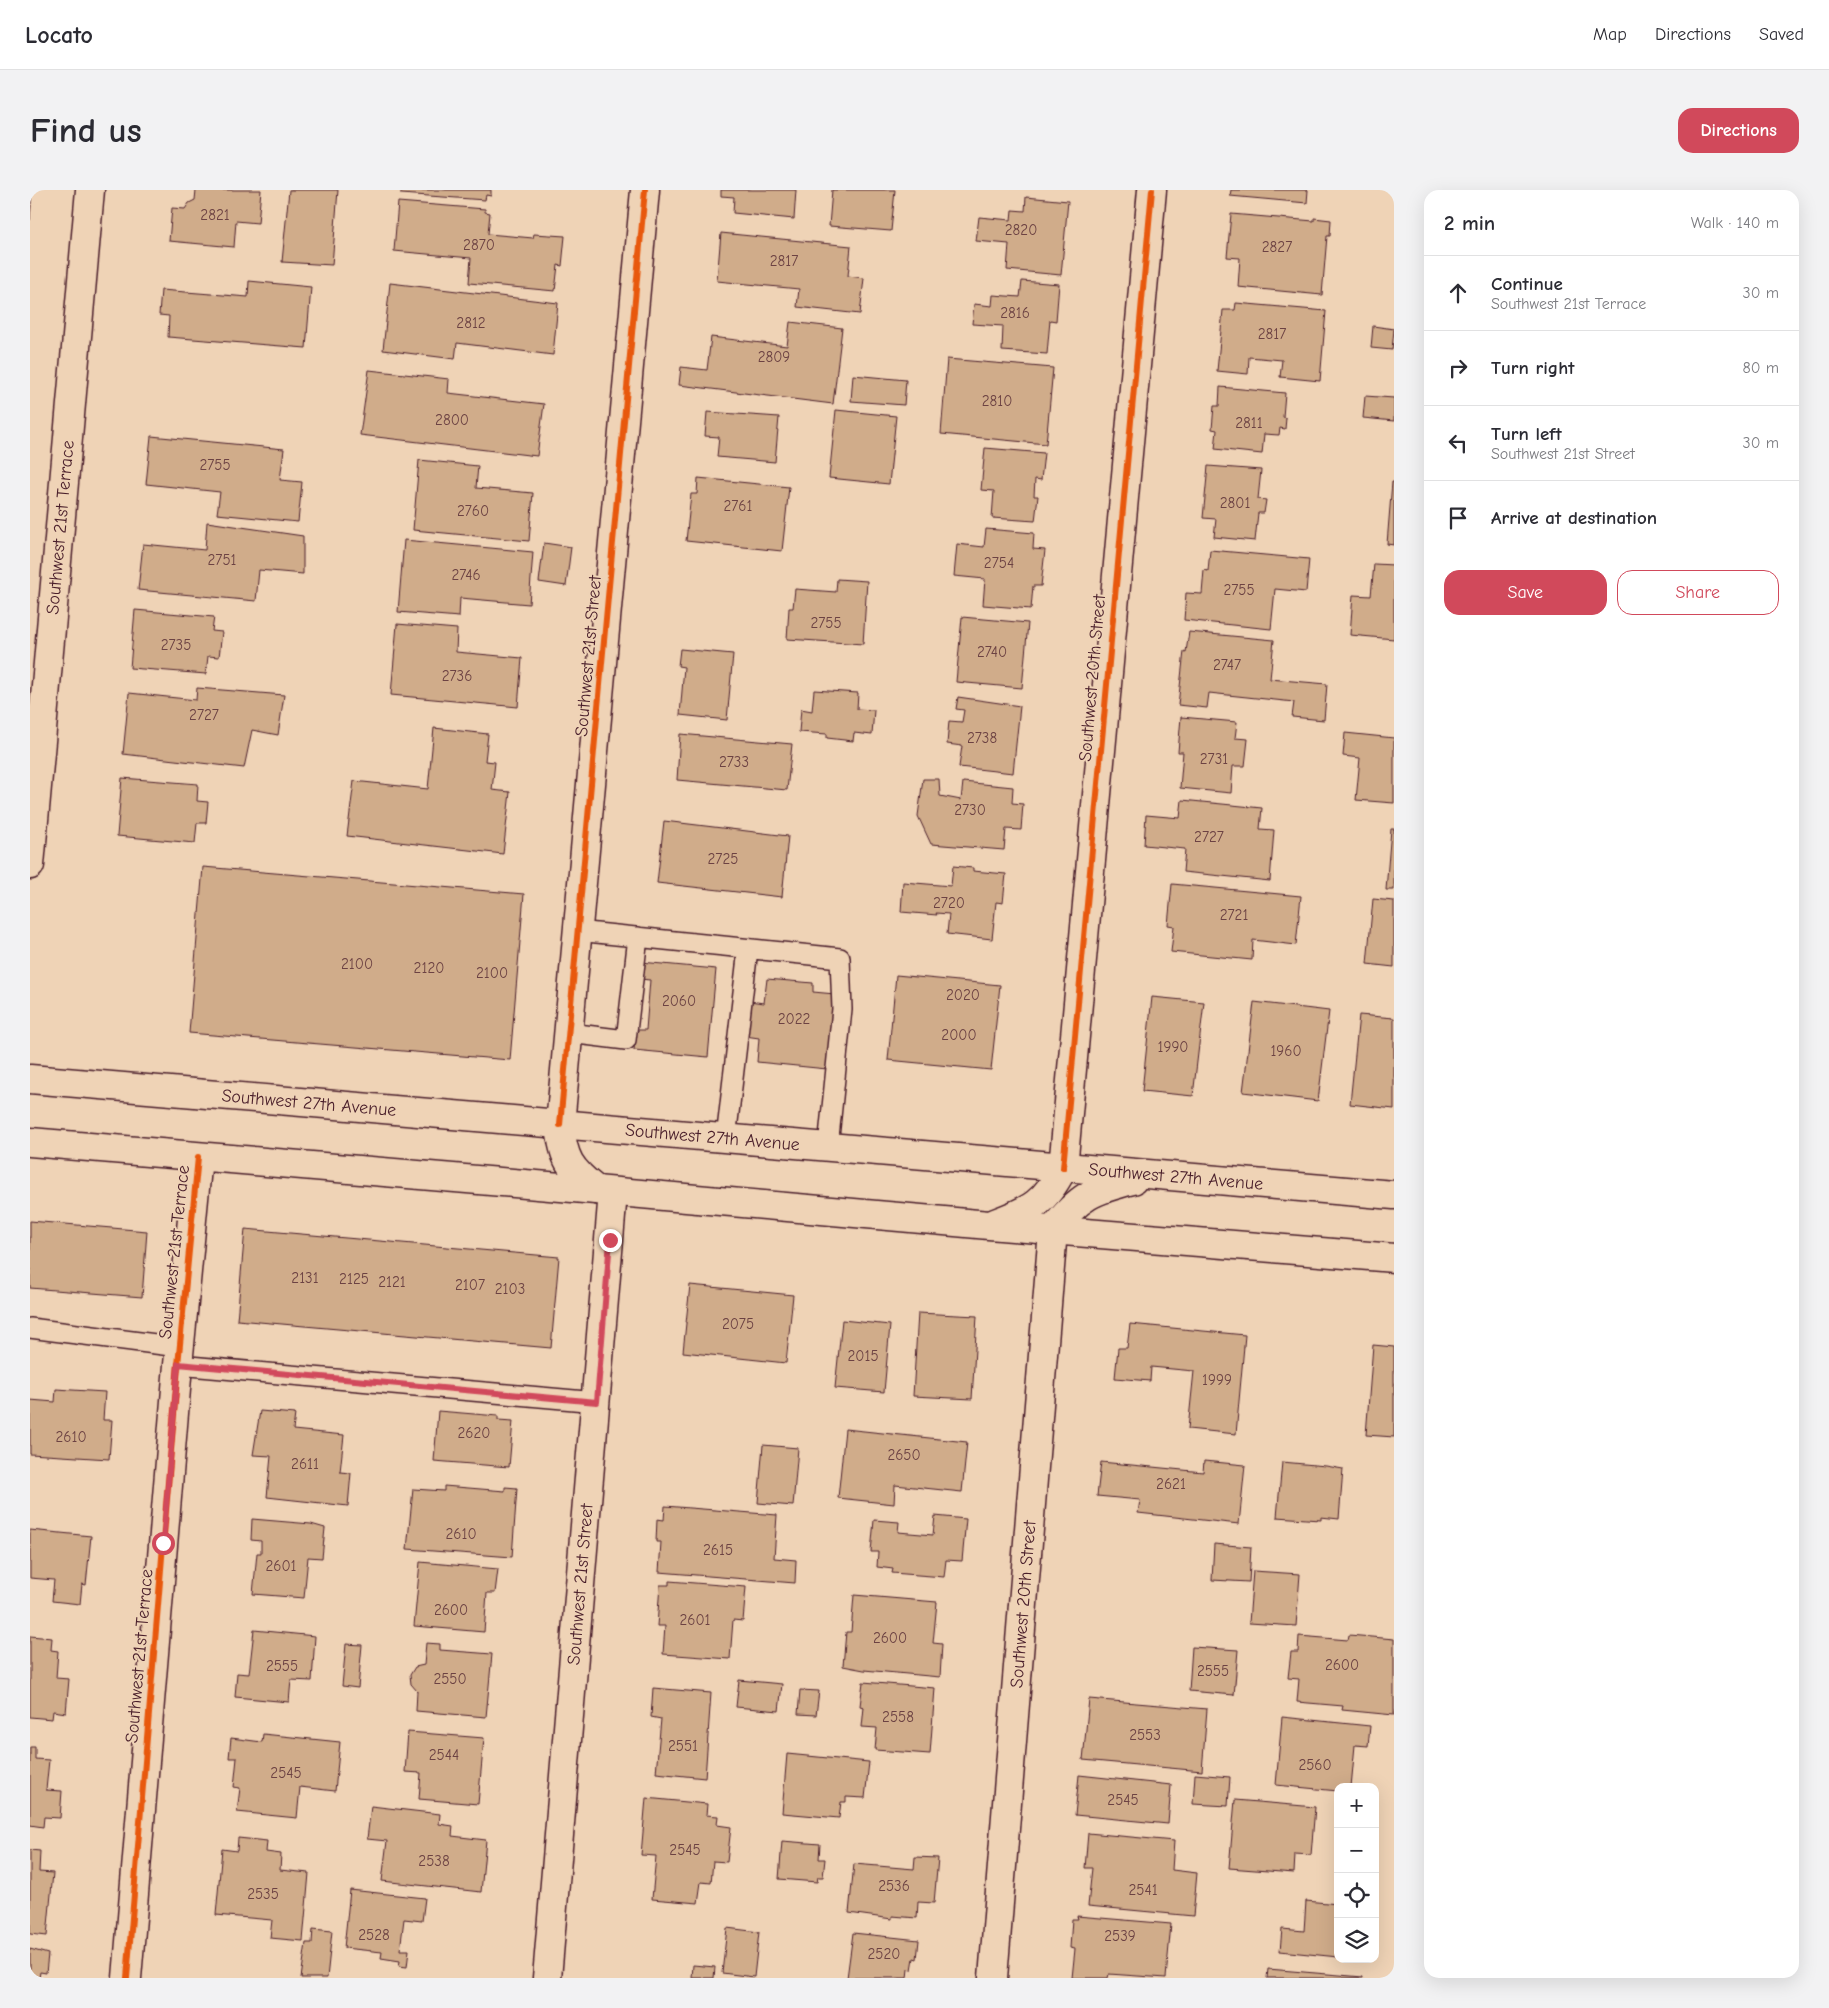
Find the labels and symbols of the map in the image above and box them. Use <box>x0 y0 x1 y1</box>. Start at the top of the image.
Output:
house number: 2821 <box>200 206 230 224</box>
house number: 2820 <box>1005 221 1037 239</box>
house number: 2870 <box>463 236 495 254</box>
house number: 2827 <box>1262 238 1292 256</box>
house number: 2817 <box>770 252 798 270</box>
house number: 2816 <box>1000 304 1030 322</box>
house number: 2812 <box>456 314 486 332</box>
house number: 2817 <box>1258 325 1286 343</box>
house number: 2809 <box>758 348 790 366</box>
house number: 2810 <box>982 392 1012 410</box>
house number: 2800 <box>435 411 469 429</box>
house number: 2811 <box>1235 414 1263 432</box>
street label: Southwest 21st Terrace <box>42 439 79 615</box>
house number: 2755 <box>199 456 231 474</box>
house number: 2801 <box>1220 494 1250 512</box>
house number: 2761 <box>724 497 752 515</box>
house number: 2760 <box>457 502 489 520</box>
house number: 2751 <box>208 551 237 569</box>
house number: 2754 <box>984 554 1014 572</box>
house number: 2746 <box>451 566 481 584</box>
street label: Southwest 21st Street <box>571 574 606 738</box>
house number: 2755 <box>1223 581 1255 599</box>
street label: Southwest 20th Street <box>1075 593 1110 763</box>
house number: 2755 <box>810 614 842 632</box>
house number: 2735 <box>161 636 191 654</box>
house number: 2740 <box>977 643 1007 661</box>
house number: 2747 <box>1213 656 1241 674</box>
house number: 2736 <box>442 667 472 685</box>
house number: 2727 <box>189 706 219 724</box>
house number: 2738 <box>967 729 997 747</box>
house number: 2731 <box>1200 750 1228 768</box>
house number: 2733 <box>719 753 749 771</box>
house number: 2730 <box>954 801 986 819</box>
house number: 2727 <box>1194 828 1224 846</box>
house number: 2725 <box>708 850 738 868</box>
house number: 2720 <box>933 894 965 912</box>
house number: 2721 <box>1220 906 1248 924</box>
house number: 2100 <box>341 955 373 973</box>
house number: 2120 <box>414 959 444 977</box>
house number: 2100 <box>476 964 508 982</box>
house number: 2020 <box>946 986 980 1004</box>
house number: 2060 <box>662 992 696 1010</box>
house number: 2022 <box>778 1010 810 1028</box>
house number: 2000 <box>941 1026 977 1044</box>
house number: 1990 <box>1157 1038 1189 1056</box>
house number: 1960 <box>1270 1042 1302 1060</box>
street label: Southwest 27th Avenue <box>221 1085 397 1121</box>
street label: Southwest 27th Avenue <box>624 1120 801 1155</box>
street label: Southwest 27th Avenue <box>1088 1159 1264 1195</box>
street label: Southwest 21st Terrace <box>155 1164 194 1340</box>
route end <box>599 1229 622 1252</box>
house number: 2131 <box>291 1269 319 1287</box>
house number: 2125 <box>339 1270 369 1288</box>
house number: 2121 <box>378 1273 406 1291</box>
house number: 2107 <box>455 1276 485 1294</box>
house number: 2103 <box>495 1280 525 1298</box>
house number: 2075 <box>722 1315 754 1333</box>
house number: 2015 <box>847 1347 879 1365</box>
house number: 1999 <box>1202 1371 1232 1389</box>
house number: 2620 <box>458 1424 490 1442</box>
house number: 2610 <box>55 1428 87 1446</box>
house number: 2650 <box>887 1446 921 1464</box>
house number: 2611 <box>291 1455 319 1473</box>
house number: 2621 <box>1156 1475 1186 1493</box>
street label: Southwest 21st Street <box>563 1502 598 1666</box>
street label: Southwest 20th Street <box>1006 1519 1041 1689</box>
house number: 2610 <box>445 1525 477 1543</box>
route start <box>152 1532 175 1555</box>
house number: 2615 <box>703 1541 733 1559</box>
house number: 2601 <box>265 1557 297 1575</box>
street label: Southwest 21st Terrace <box>121 1568 158 1744</box>
house number: 2600 <box>434 1601 468 1619</box>
house number: 2601 <box>679 1611 711 1629</box>
house number: 2600 <box>873 1629 907 1647</box>
house number: 2600 <box>1325 1656 1359 1674</box>
house number: 2555 <box>266 1657 298 1675</box>
house number: 2555 <box>1197 1662 1229 1680</box>
house number: 2550 <box>433 1670 467 1688</box>
house number: 2558 <box>882 1708 914 1726</box>
house number: 2553 <box>1129 1726 1161 1744</box>
house number: 2551 <box>668 1737 698 1755</box>
house number: 2544 <box>429 1746 459 1764</box>
house number: 2560 <box>1298 1756 1332 1774</box>
house number: 2545 <box>270 1764 302 1782</box>
house number: 2545 <box>1107 1791 1139 1809</box>
house number: 2545 <box>669 1841 701 1859</box>
house number: 2538 <box>418 1852 450 1870</box>
house number: 2536 <box>878 1877 910 1895</box>
house number: 2541 <box>1128 1881 1158 1899</box>
house number: 2535 <box>247 1885 279 1903</box>
house number: 2528 <box>358 1926 390 1944</box>
house number: 2539 <box>1104 1927 1136 1945</box>
house number: 2520 <box>868 1945 900 1963</box>

